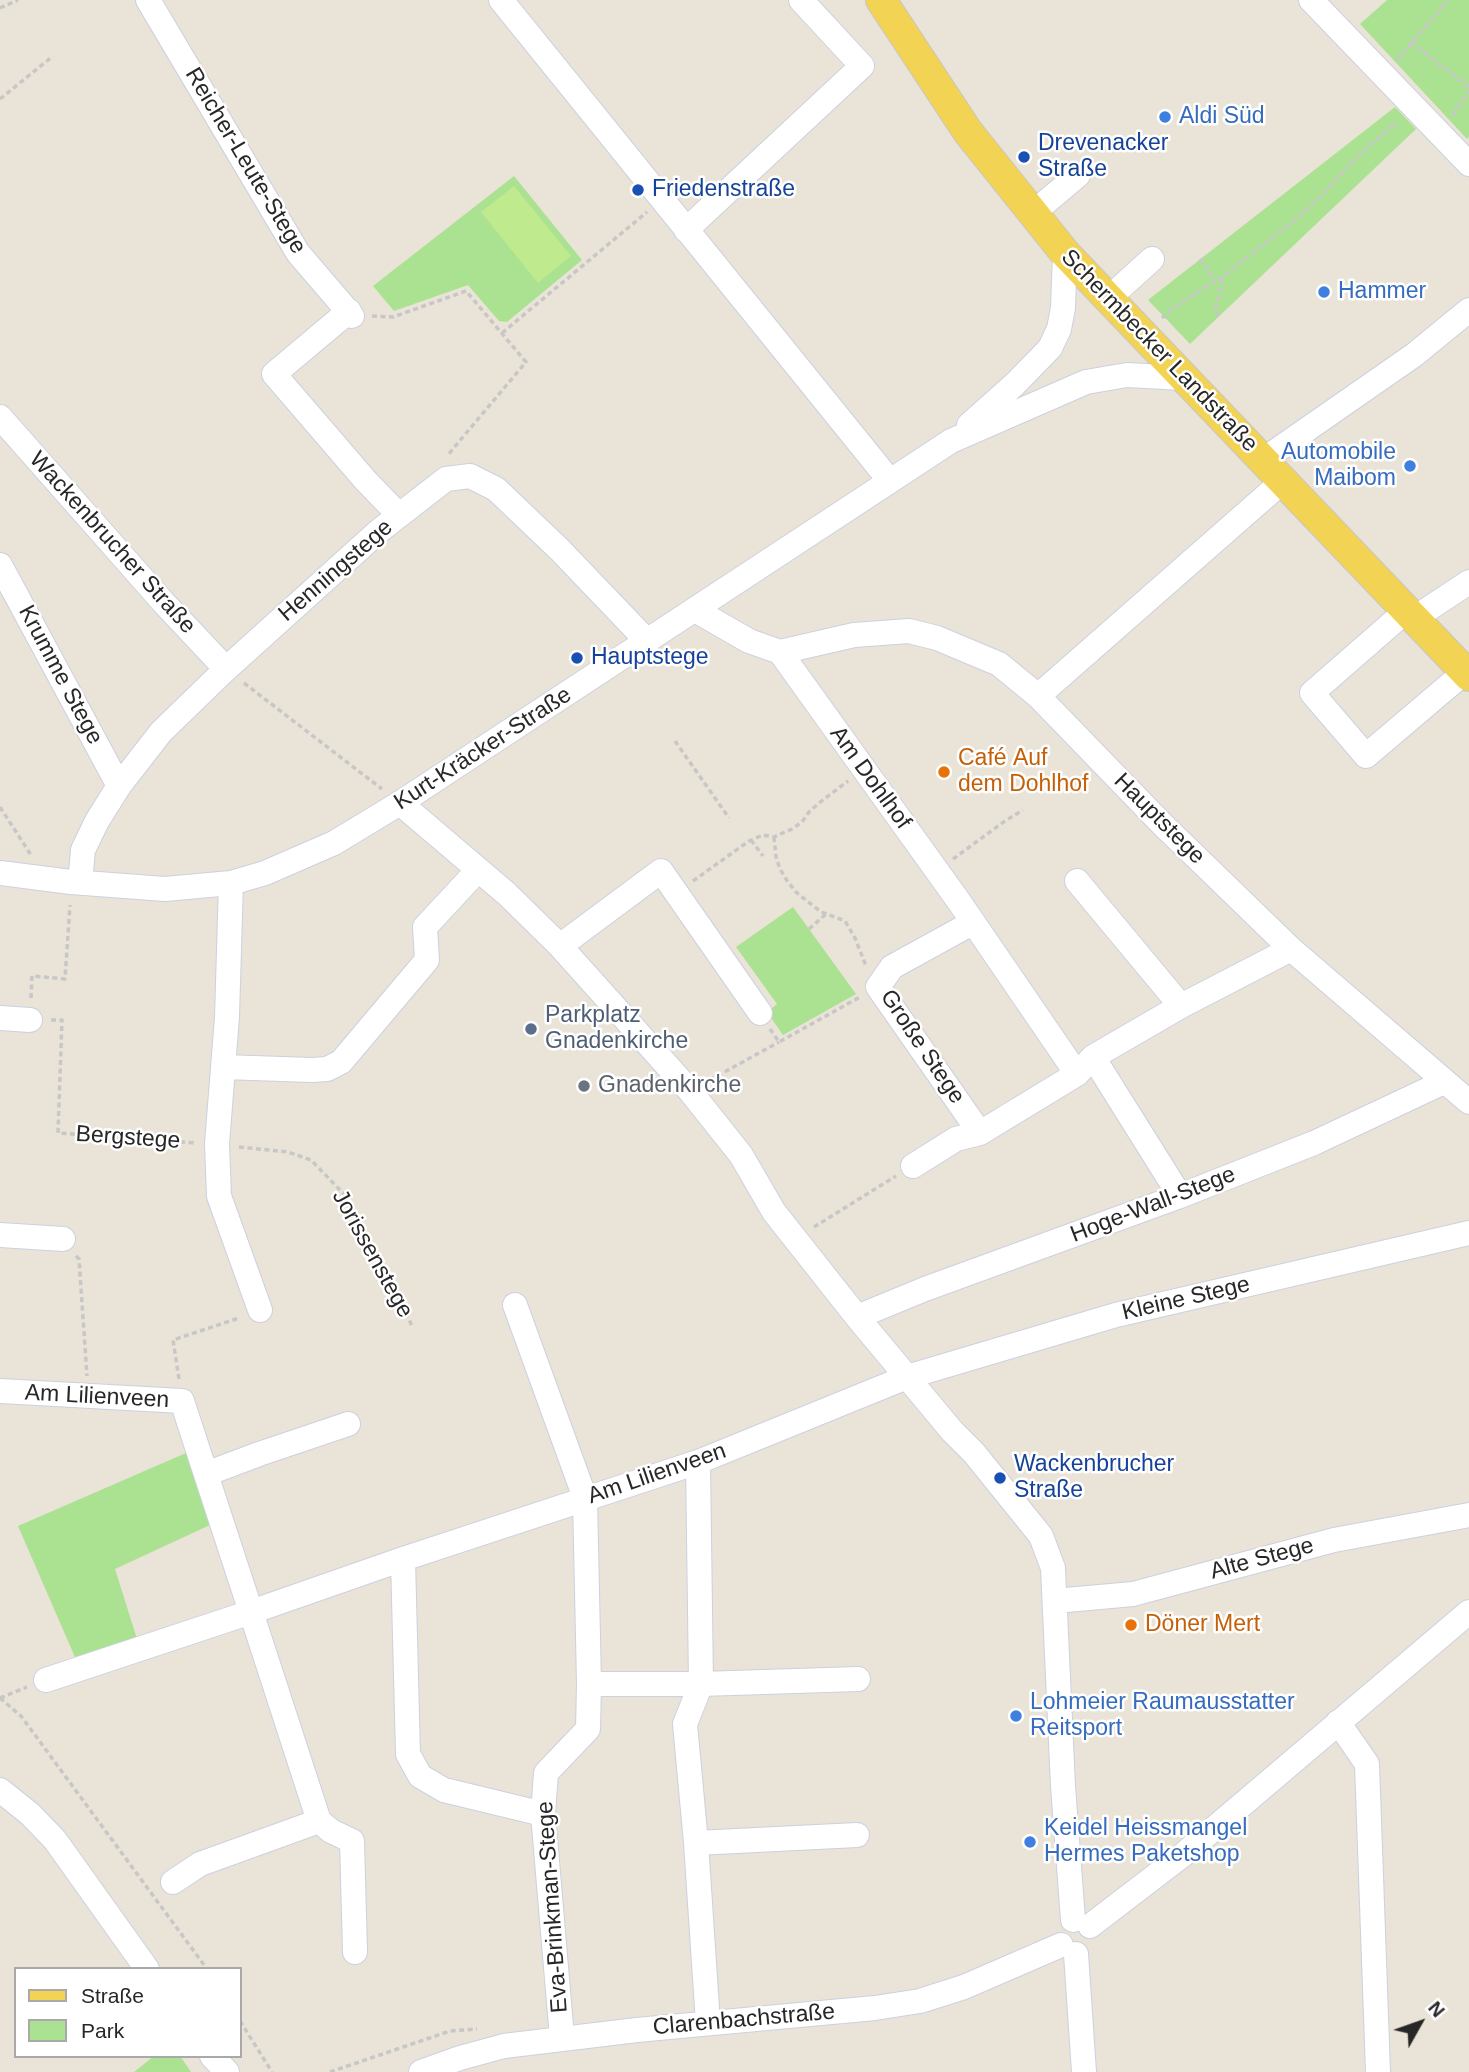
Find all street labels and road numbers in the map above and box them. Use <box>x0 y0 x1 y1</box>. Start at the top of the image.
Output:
street label: Reicher-Leute-Stege <box>179 63 311 259</box>
street label: Schermbecker Landstraße <box>1055 244 1263 458</box>
street label: Wackenbrucher Straße <box>23 446 201 640</box>
street label: Henningstege <box>273 514 399 628</box>
street label: Krumme Stege <box>12 601 108 749</box>
street label: Kurt-Kräcker-Straße <box>389 681 577 817</box>
street label: Am Dohlhof <box>824 721 916 835</box>
street label: Hauptstege <box>1108 768 1210 870</box>
street label: Große Stege <box>874 985 970 1109</box>
street label: Bergstege <box>75 1121 181 1155</box>
street label: Hoge-Wall-Stege <box>1067 1161 1239 1249</box>
street label: Jorissenstege <box>326 1185 418 1323</box>
street label: Kleine Stege <box>1119 1271 1253 1327</box>
street label: Am Lilienveen <box>24 1379 170 1415</box>
street label: Am Lilienveen <box>584 1437 730 1511</box>
street label: Alte Stege <box>1207 1532 1317 1586</box>
street label: Eva-Brinkman-Stege <box>532 1800 574 2014</box>
street label: Clarenbachstraße <box>652 1998 836 2042</box>

